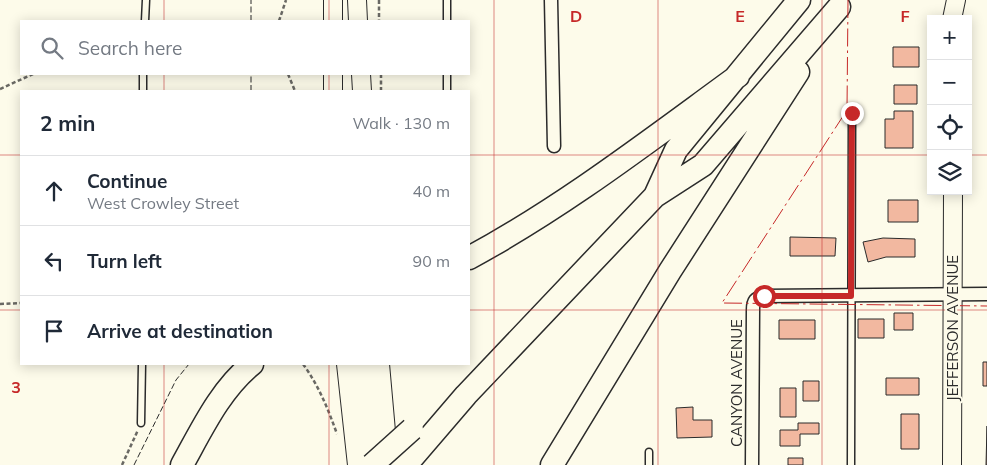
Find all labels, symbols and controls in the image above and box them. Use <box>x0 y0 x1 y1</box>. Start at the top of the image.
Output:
text: D <box>570 6 582 26</box>
text: E <box>735 6 745 26</box>
text: F <box>900 6 910 26</box>
map controls <box>927 15 972 195</box>
button: + <box>927 15 972 60</box>
search box <box>20 20 470 75</box>
icon: search <box>38 34 66 62</box>
text: Search here <box>78 36 182 60</box>
button: − <box>927 60 972 105</box>
route end <box>841 102 864 125</box>
button: locate <box>927 105 972 150</box>
text: 2 min <box>40 110 95 136</box>
text: Walk · 130 m <box>352 113 450 133</box>
button: layers <box>927 150 972 195</box>
text: Continue <box>87 169 167 193</box>
icon: ahead <box>40 177 68 205</box>
text: 40 m <box>413 181 450 201</box>
text: West Crowley Street <box>87 193 239 213</box>
icon: left <box>40 247 68 275</box>
text: Turn left <box>87 249 162 273</box>
text: 90 m <box>413 251 450 271</box>
street label: JEFFERSON AVENUE <box>943 255 962 401</box>
route start <box>753 285 776 308</box>
icon: arrive <box>40 317 68 345</box>
text: Arrive at destination <box>87 319 273 343</box>
street label: CANYON AVENUE <box>727 319 746 447</box>
text: 3 <box>11 377 21 397</box>

